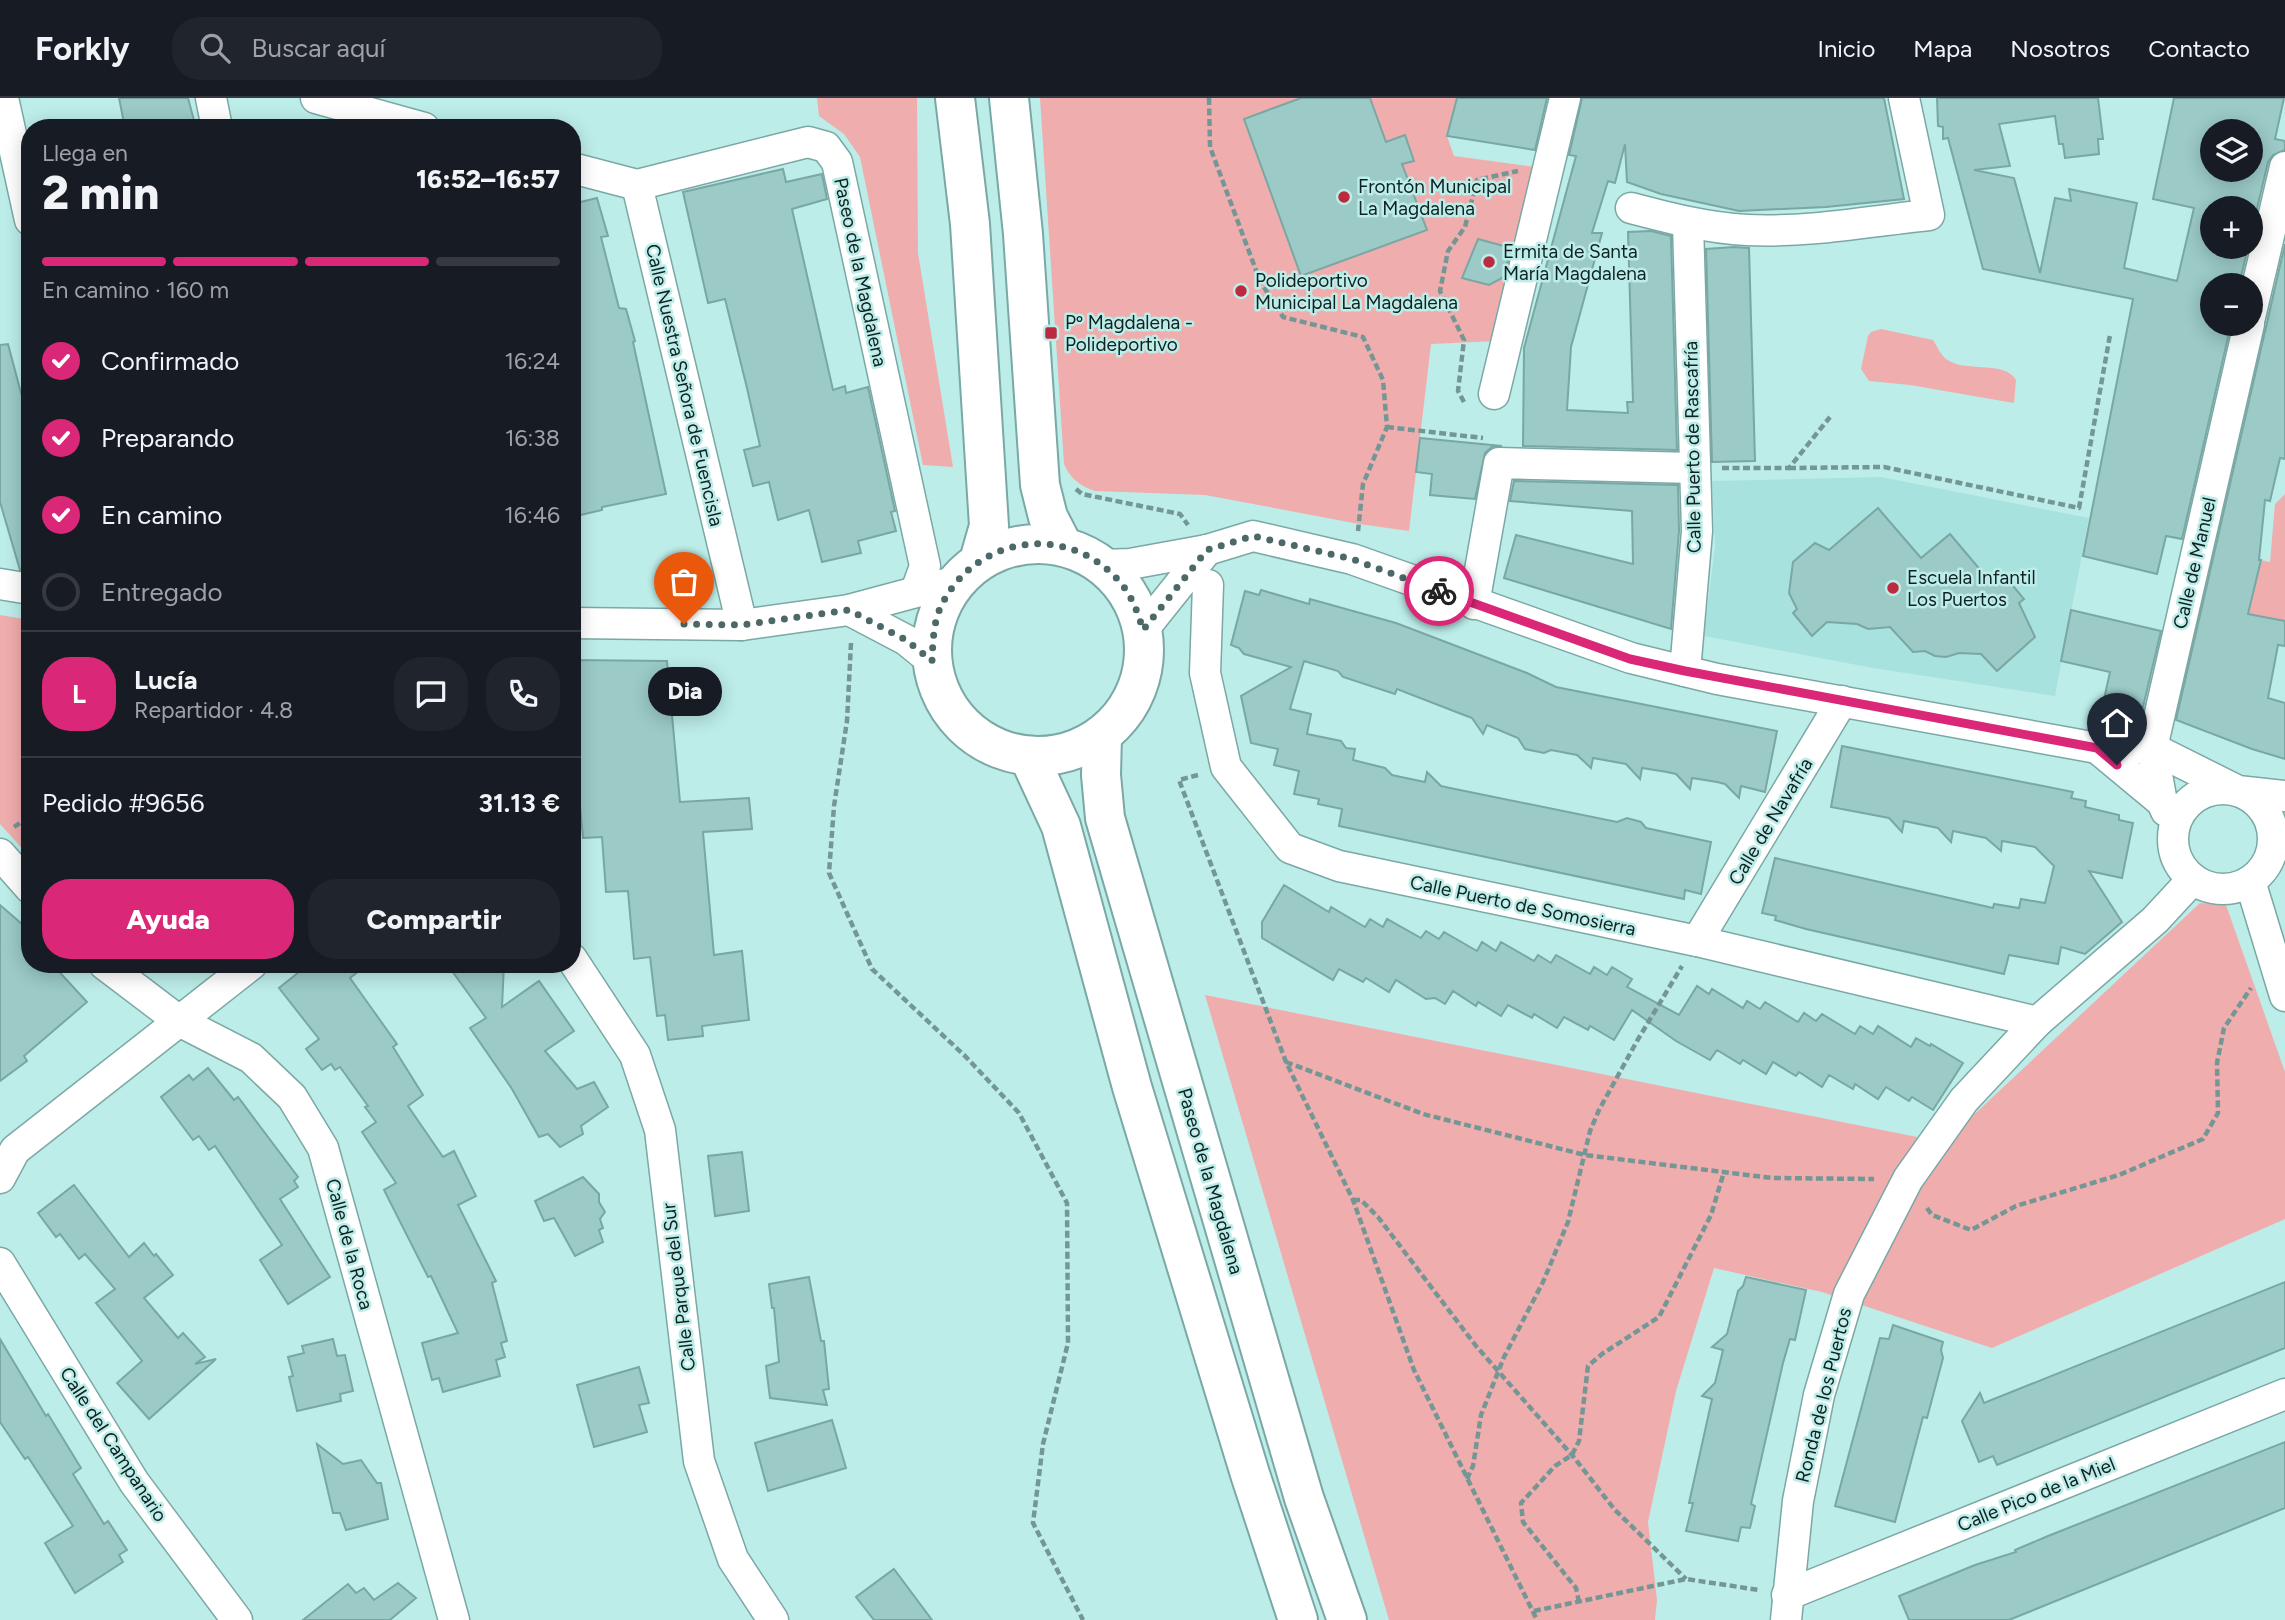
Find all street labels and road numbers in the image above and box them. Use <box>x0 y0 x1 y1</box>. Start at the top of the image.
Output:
street label: Paseo de la Magdalena <box>829 175 892 369</box>
street label: Calle Nuestra Señora de Fuencisla <box>641 242 728 529</box>
street label: Calle Puerto de Rascafría <box>1679 341 1706 553</box>
street label: Calle de Manuel <box>2168 495 2221 631</box>
street label: Calle de Navafría <box>1723 754 1817 889</box>
street label: Calle Puerto de Somosierra <box>1408 870 1638 941</box>
street label: Paseo de la Magdalena <box>1173 1085 1248 1277</box>
street label: Calle de la Roca <box>321 1176 378 1312</box>
street label: Calle Parque del Sur <box>657 1201 700 1372</box>
street label: Ronda de los Puertos <box>1791 1305 1856 1485</box>
street label: Calle del Campanario <box>55 1363 172 1526</box>
street label: Calle Pico de la Miel <box>1954 1452 2118 1537</box>

